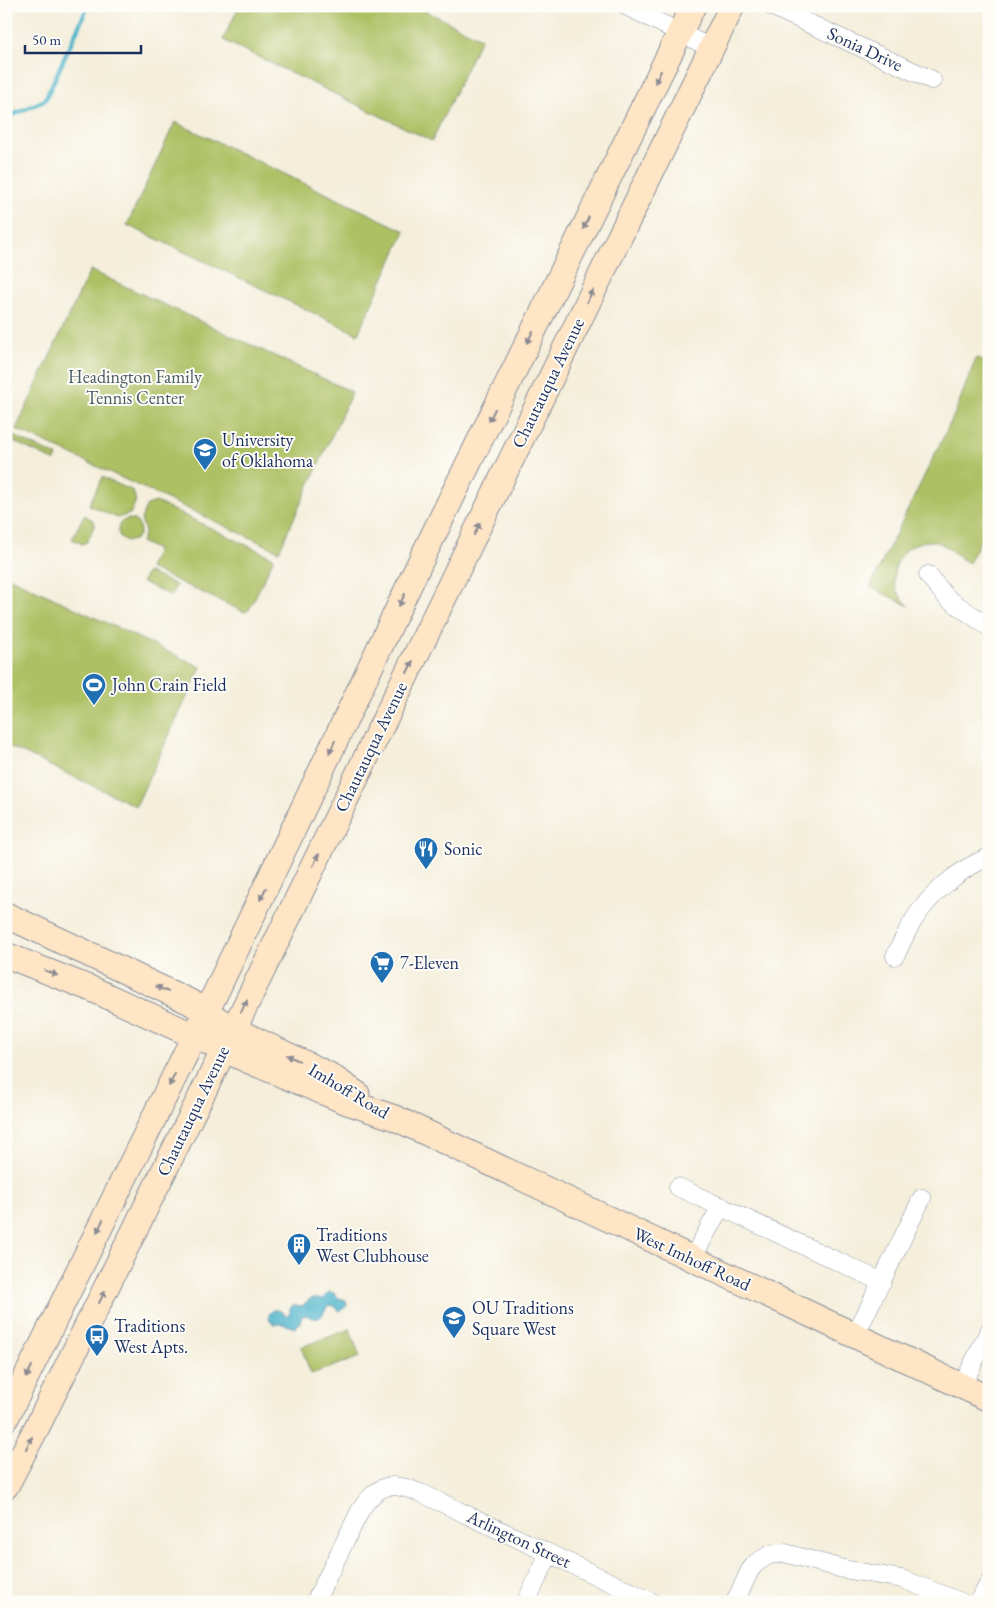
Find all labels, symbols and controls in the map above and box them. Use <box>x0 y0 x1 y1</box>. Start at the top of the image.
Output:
street label: Sonia Drive <box>824 21 907 76</box>
scale bar <box>25 22 141 54</box>
text: 50 m <box>32 30 61 49</box>
one-way arrow <box>654 70 662 84</box>
one-way arrow <box>582 216 590 230</box>
one-way arrow <box>586 289 594 304</box>
street label: Chautauqua Avenue <box>506 314 589 452</box>
one-way arrow <box>526 330 534 344</box>
park label: Headington Family Tennis Center <box>68 365 202 409</box>
one-way arrow <box>488 407 496 422</box>
place label: University of Oklahoma <box>222 428 314 472</box>
school or university icon: University of Oklahoma <box>192 437 218 471</box>
one-way arrow <box>473 522 481 536</box>
one-way arrow <box>398 593 406 607</box>
one-way arrow <box>406 659 414 674</box>
sports icon: John Crain Field <box>81 672 107 706</box>
place label: John Crain Field <box>110 673 228 696</box>
street label: Chautauqua Avenue <box>329 678 412 816</box>
one-way arrow <box>327 740 335 754</box>
restaurant icon: Sonic <box>413 836 439 870</box>
place label: Sonic <box>444 837 483 860</box>
one-way arrow <box>312 853 320 867</box>
one-way arrow <box>259 887 267 901</box>
supermarket icon: 7-Eleven <box>369 950 395 984</box>
place label: 7-Eleven <box>400 951 460 974</box>
one-way arrow <box>44 970 59 978</box>
one-way arrow <box>155 985 169 993</box>
one-way arrow <box>241 999 249 1013</box>
street label: Chautauqua Avenue <box>151 1042 234 1180</box>
one-way arrow <box>286 1054 300 1062</box>
street label: Imhoff Road <box>305 1058 394 1124</box>
one-way arrow <box>168 1073 176 1087</box>
one-way arrow <box>96 1219 104 1233</box>
street label: West Imhoff Road <box>630 1221 755 1296</box>
place label: Traditions West Clubhouse <box>316 1223 429 1267</box>
building icon: Traditions West Clubhouse <box>286 1232 312 1266</box>
one-way arrow <box>98 1290 106 1304</box>
place label: OU Traditions Square West <box>472 1296 574 1340</box>
school or university icon: OU Traditions Square West <box>441 1305 467 1339</box>
place label: Traditions West Apts. <box>114 1314 188 1358</box>
bus stop icon: Traditions West Apts. <box>84 1323 110 1357</box>
one-way arrow <box>25 1365 33 1379</box>
one-way arrow <box>25 1436 33 1450</box>
street label: Arlington Street <box>463 1504 575 1573</box>

